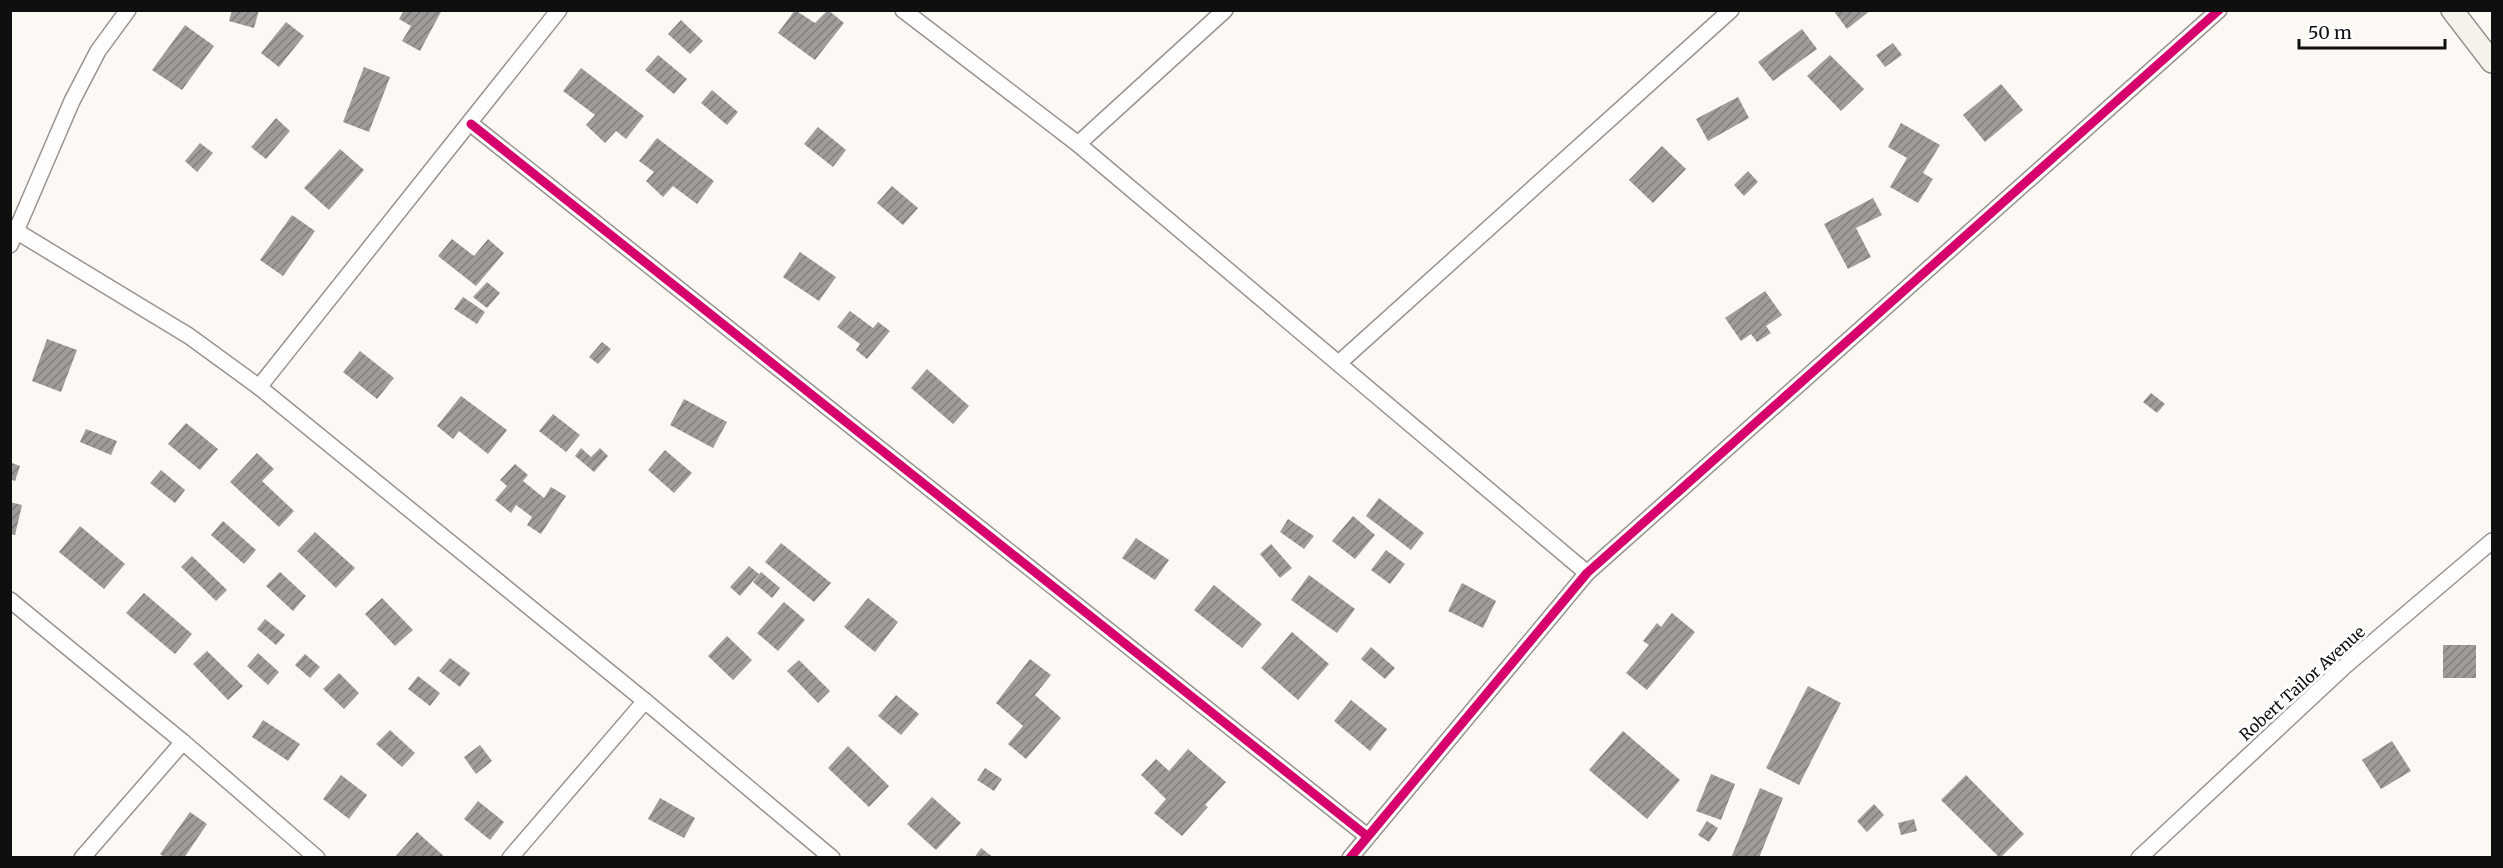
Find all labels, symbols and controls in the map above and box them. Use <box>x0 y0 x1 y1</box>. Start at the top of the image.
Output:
scale bar <box>2299 12 2444 50</box>
text: 50 m <box>2308 21 2352 44</box>
street label: Robert Tailor Avenue <box>2235 621 2369 745</box>

